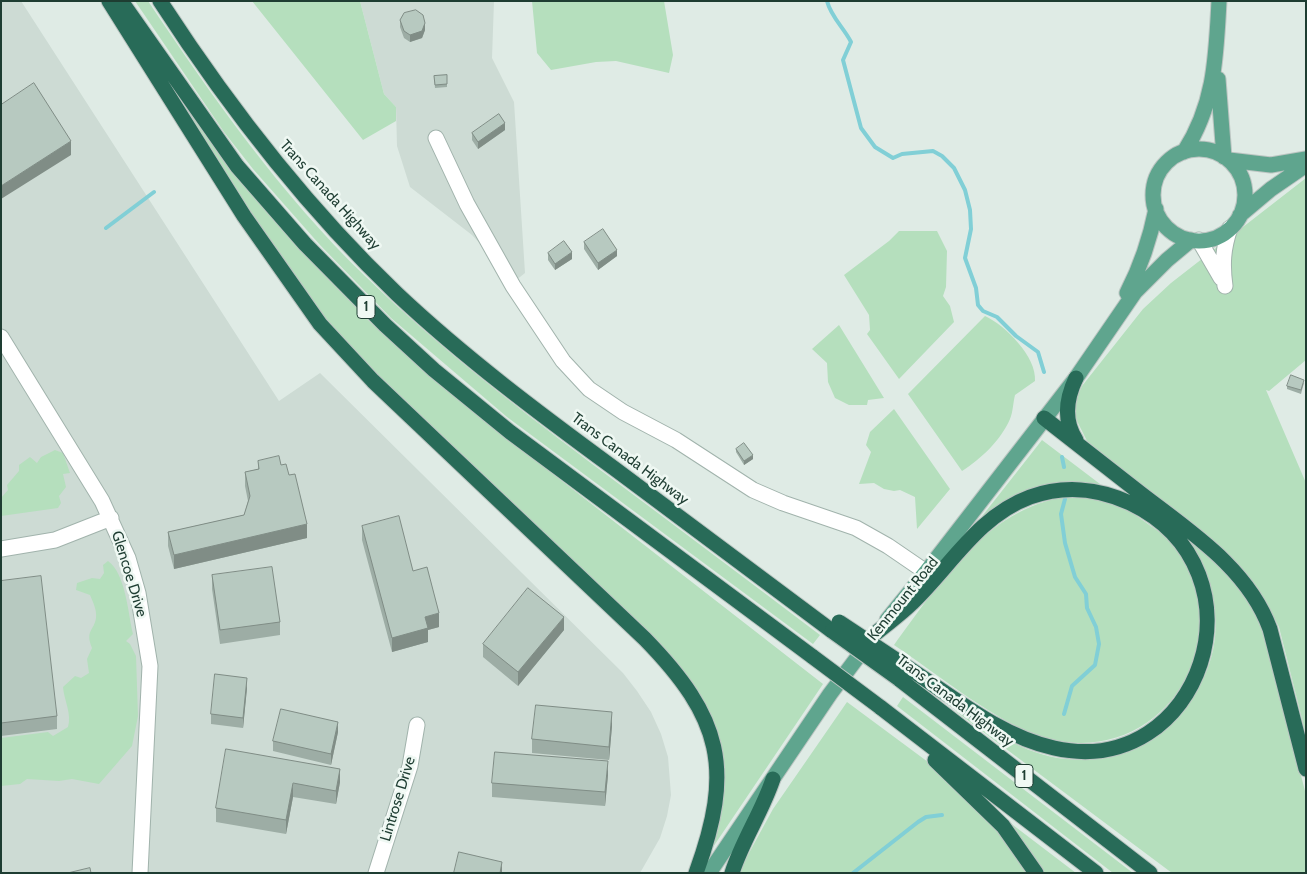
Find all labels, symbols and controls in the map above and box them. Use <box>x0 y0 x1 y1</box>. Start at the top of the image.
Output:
street label: Trans Canada Highway <box>276 136 384 254</box>
road number: 1 <box>357 296 375 318</box>
street label: Trans Canada Highway <box>568 409 692 509</box>
street label: Glencoe Drive <box>107 529 151 619</box>
street label: Kenmount Road <box>864 553 942 645</box>
street label: Trans Canada Highway <box>893 651 1017 751</box>
street label: Lintrose Drive <box>377 754 419 844</box>
road number: 1 <box>1015 764 1033 788</box>

